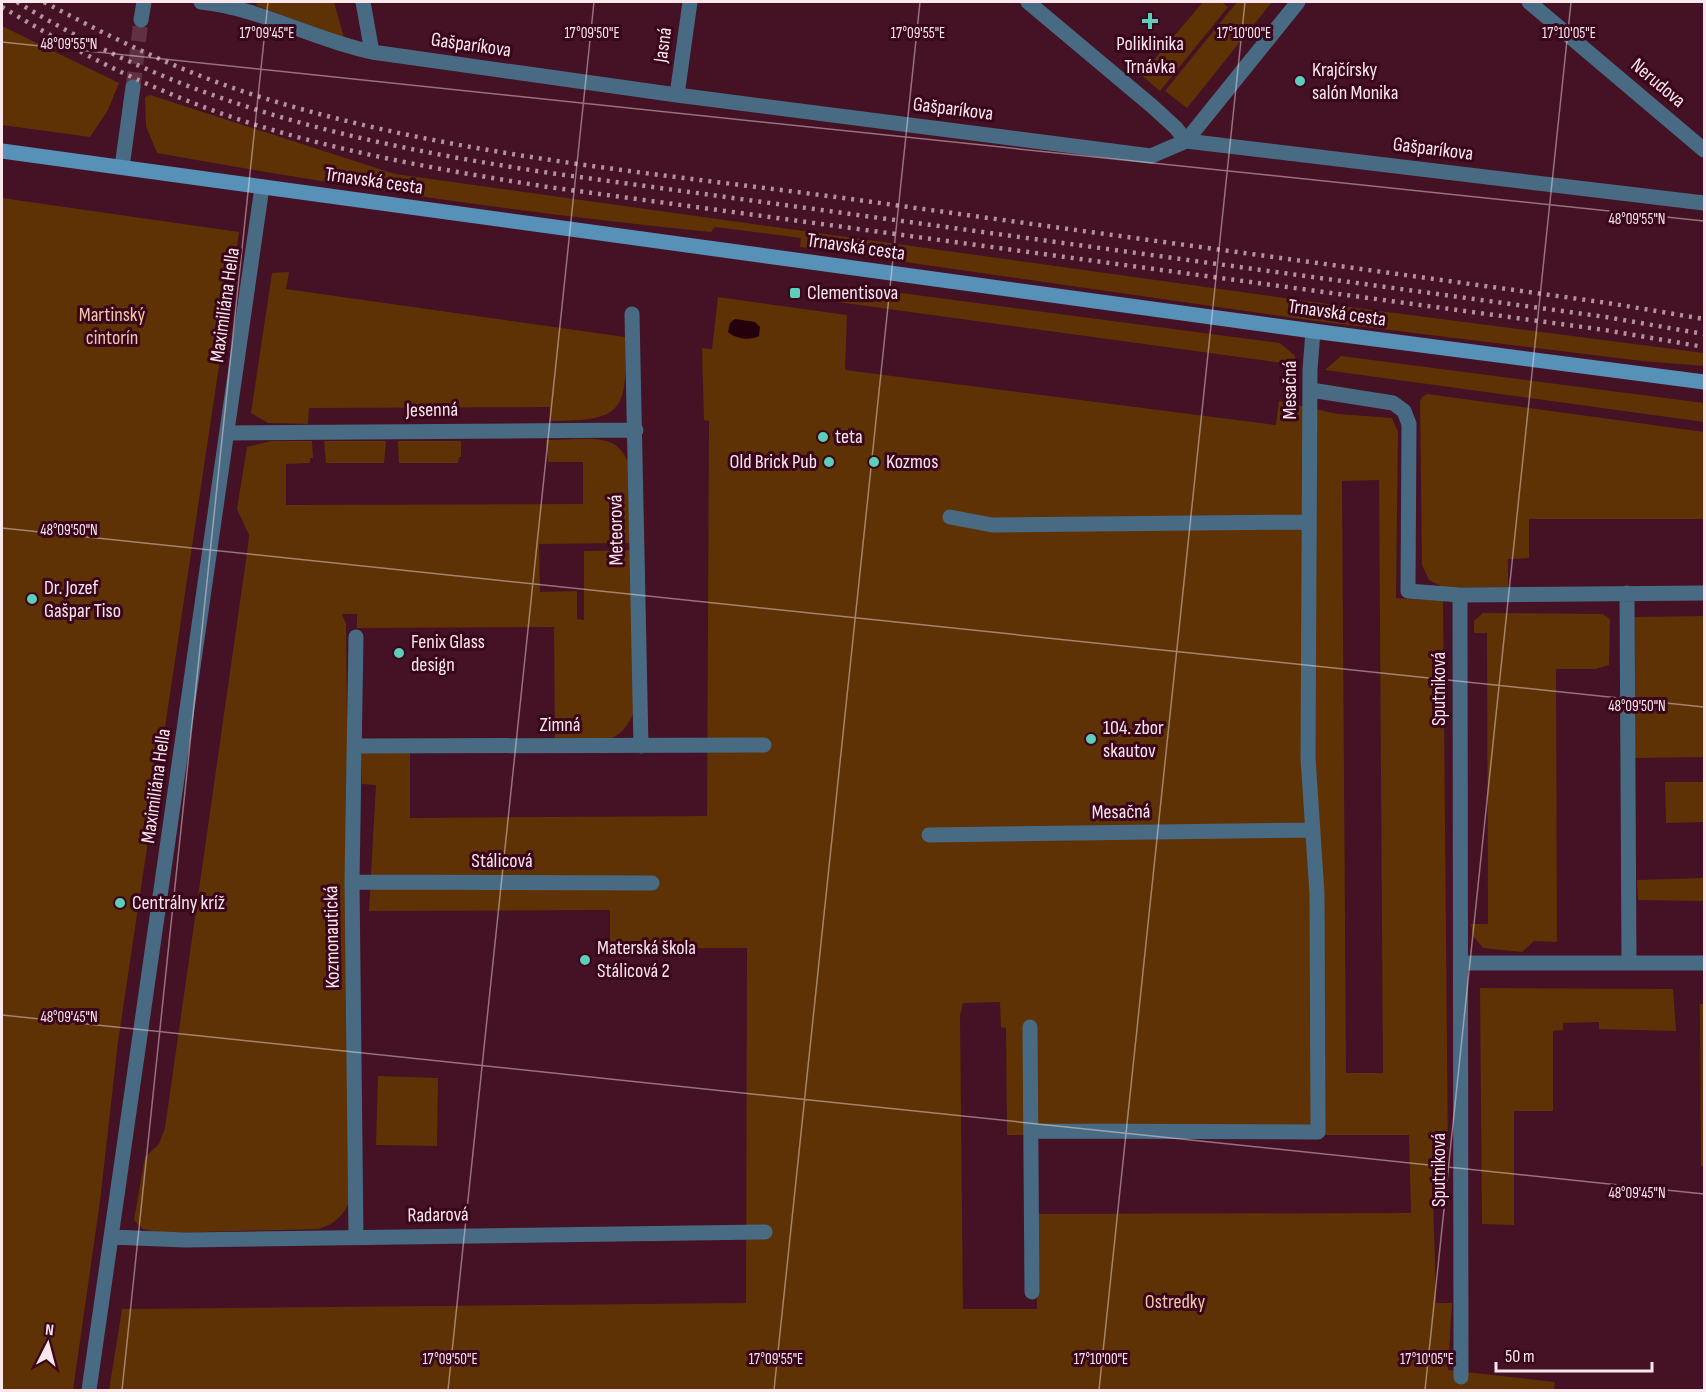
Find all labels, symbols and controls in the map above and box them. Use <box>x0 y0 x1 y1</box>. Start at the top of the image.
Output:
marker: Poliklinika Trnávka <box>1141 12 1159 30</box>
text: 17°09'45"E <box>240 24 294 43</box>
text: 17°09'50"E <box>564 24 620 43</box>
text: 17°09'55"E <box>891 24 945 43</box>
text: 17°10'00"E <box>1217 24 1271 43</box>
text: 17°10'05"E <box>1542 24 1596 43</box>
street label: Jasná <box>649 26 677 65</box>
street label: Gašparíkova <box>429 27 513 63</box>
place label: Poliklinika Trnávka <box>1116 32 1184 79</box>
text: 48°09'55"N <box>41 35 97 54</box>
street label: Nerudova <box>1626 53 1690 113</box>
place label: Krajčírsky salón Monika <box>1312 58 1398 105</box>
marker: Krajčírsky salón Monika <box>1293 74 1307 88</box>
street label: Gašparíkova <box>911 92 995 126</box>
street label: Gašparíkova <box>1391 132 1475 166</box>
street label: Trnavská cesta <box>323 162 425 200</box>
text: 48°09'55"N <box>1609 210 1665 229</box>
street label: Trnavská cesta <box>805 228 907 266</box>
street label: Maximiliána Hella <box>205 246 245 364</box>
place label: Clementisova <box>807 281 898 305</box>
marker: Clementisova <box>788 286 802 300</box>
street label: Trnavská cesta <box>1286 294 1388 332</box>
park label: Martinský cintorín <box>79 303 146 350</box>
street label: Mesačná <box>1278 361 1302 419</box>
street label: Jesenná <box>405 398 458 422</box>
place label: teta <box>835 425 863 449</box>
marker: teta <box>816 430 830 444</box>
place label: Old Brick Pub <box>730 450 817 474</box>
place label: Kozmos <box>886 450 938 474</box>
marker: Old Brick Pub <box>822 455 836 469</box>
marker: Kozmos <box>867 455 881 469</box>
street label: Meteorová <box>603 494 629 566</box>
text: 48°09'50"N <box>40 521 98 540</box>
place label: Dr. Jozef Gašpar Tiso <box>44 576 121 623</box>
marker: Dr. Jozef Gašpar Tiso <box>25 592 39 606</box>
place label: Fenix Glass design <box>411 630 485 677</box>
marker: Fenix Glass design <box>392 646 406 660</box>
street label: Sputniková <box>1427 652 1451 726</box>
text: 48°09'50"N <box>1608 697 1666 716</box>
street label: Zimná <box>539 713 581 737</box>
place label: 104. zbor skautov <box>1103 716 1164 763</box>
street label: Maximiliána Hella <box>136 727 176 845</box>
marker: 104. zbor skautov <box>1084 732 1098 746</box>
street label: Mesačná <box>1091 799 1151 825</box>
street label: Stálicová <box>471 849 533 873</box>
street label: Kozmonautická <box>319 885 345 989</box>
place label: Centrálny kríž <box>132 891 225 915</box>
marker: Centrálny kríž <box>113 896 127 910</box>
place label: Materská škola Stálicová 2 <box>597 936 696 983</box>
marker: Materská škola Stálicová 2 <box>578 953 592 967</box>
text: 48°09'45"N <box>40 1008 98 1027</box>
street label: Sputniková <box>1427 1133 1451 1207</box>
text: 48°09'45"N <box>1608 1184 1666 1203</box>
street label: Radarová <box>407 1202 469 1228</box>
park label: Ostredky <box>1145 1290 1205 1314</box>
north arrow <box>18 1314 78 1374</box>
text: N <box>44 1321 55 1340</box>
scale bar <box>1496 1335 1652 1373</box>
text: 50 m <box>1505 1346 1535 1367</box>
text: 17°09'50"E <box>422 1350 478 1369</box>
text: 17°09'55"E <box>749 1350 803 1369</box>
text: 17°10'00"E <box>1074 1350 1128 1369</box>
text: 17°10'05"E <box>1400 1350 1454 1369</box>

